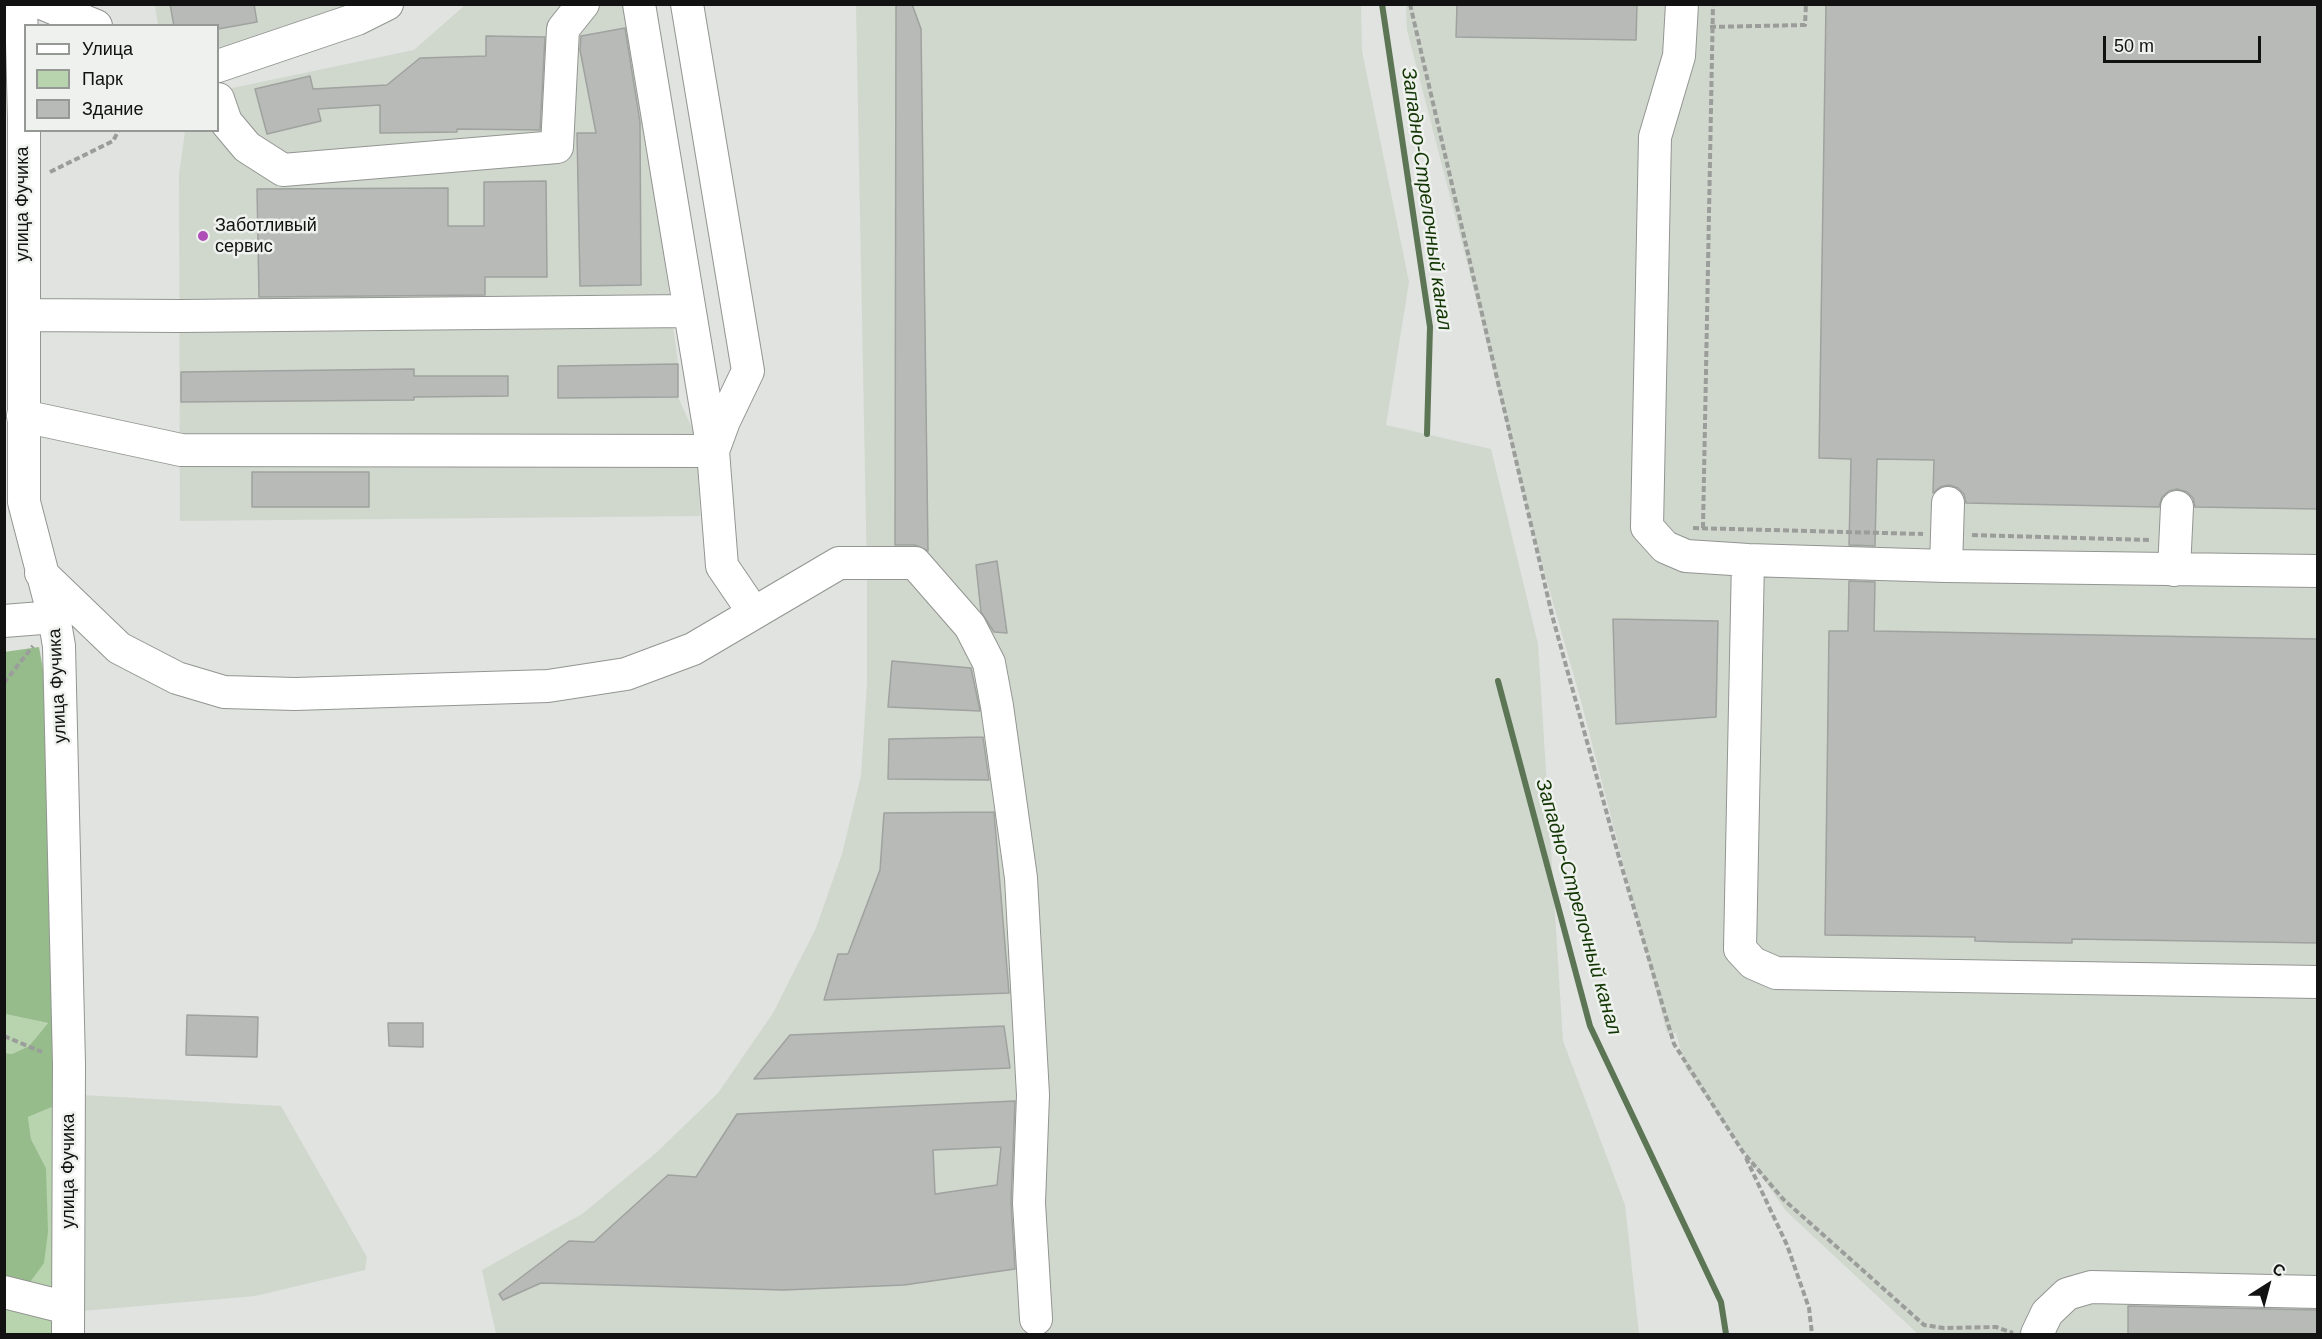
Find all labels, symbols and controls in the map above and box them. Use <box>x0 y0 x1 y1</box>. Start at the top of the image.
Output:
legend <box>24 24 219 132</box>
scale bar <box>2106 24 2264 62</box>
text: 50 m <box>2114 36 2154 56</box>
text: Улица <box>82 39 133 59</box>
water label: Западно-Стрелочный канал <box>1396 66 1456 332</box>
text: Парк <box>82 69 123 89</box>
text: Здание <box>82 99 143 119</box>
street label: улица Фучика <box>12 147 34 261</box>
place label: Заботливый сервис <box>215 215 317 258</box>
marker: Заботливый сервис <box>196 229 210 243</box>
street label: улица Фучика <box>44 628 72 744</box>
water label: Западно-Стрелочный канал <box>1530 776 1626 1038</box>
street label: улица Фучика <box>58 1114 80 1228</box>
north arrow <box>2238 1255 2298 1315</box>
text: С <box>2269 1260 2289 1280</box>

